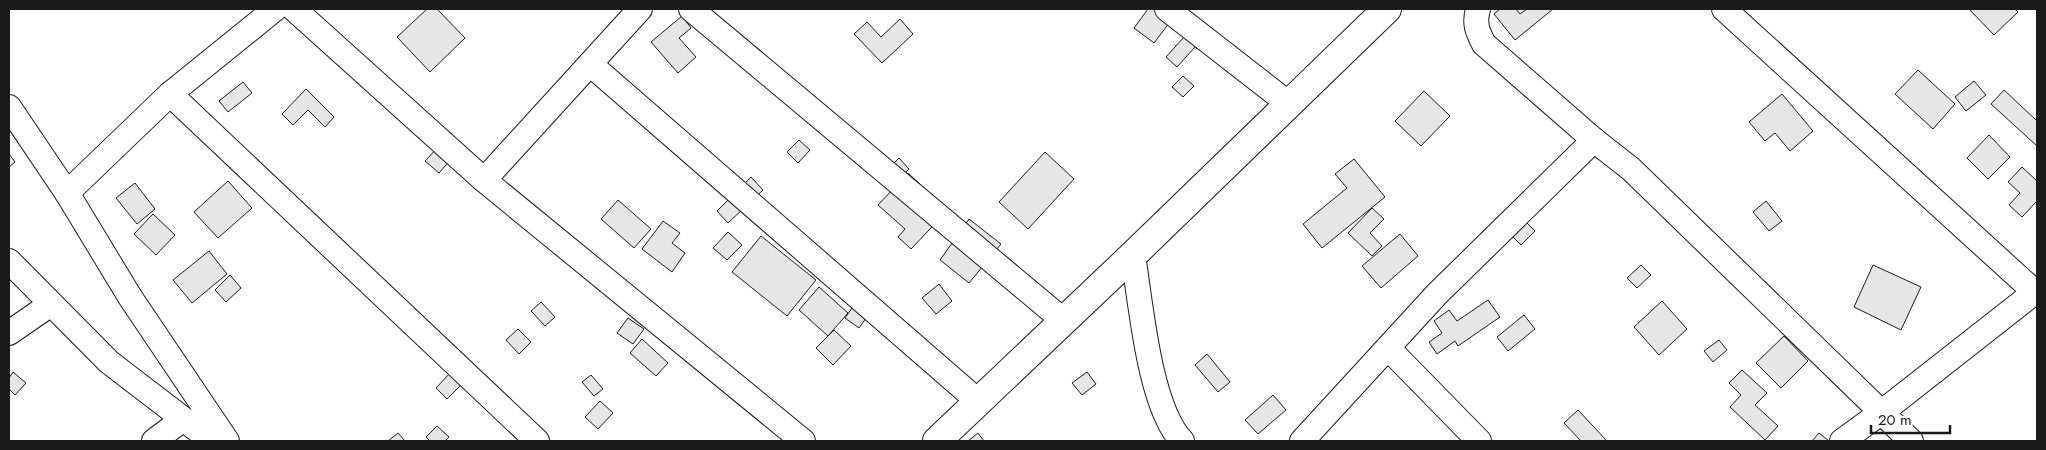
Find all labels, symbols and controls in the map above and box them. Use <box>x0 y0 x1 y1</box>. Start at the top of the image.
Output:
scale bar <box>1871 402 1950 434</box>
text: 20 m <box>1878 409 1912 431</box>

